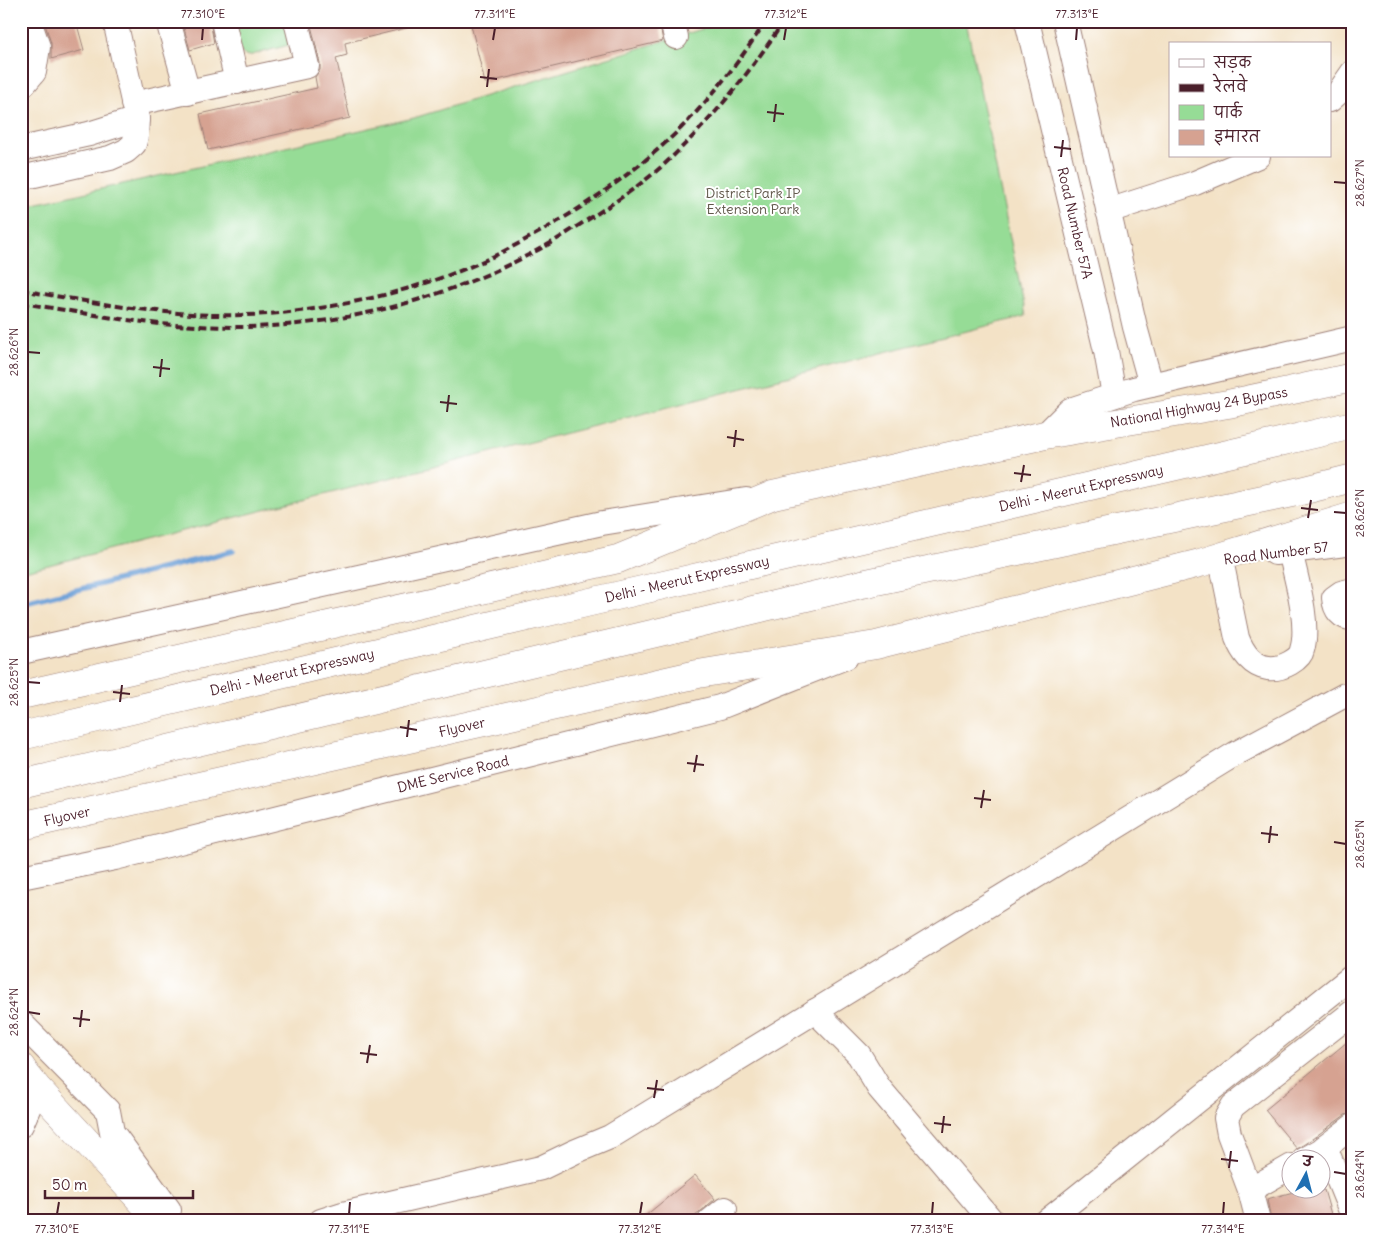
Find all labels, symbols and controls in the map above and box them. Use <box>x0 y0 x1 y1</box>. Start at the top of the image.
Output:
text: 77.310°E <box>181 6 225 21</box>
text: 77.311°E <box>474 6 516 21</box>
text: 77.312°E <box>764 6 808 21</box>
text: 77.313°E <box>1055 6 1099 21</box>
legend <box>1169 42 1332 158</box>
text: सड़क <box>1213 53 1252 73</box>
text: रेलवे <box>1212 73 1248 96</box>
text: पार्क <box>1213 101 1244 122</box>
text: इमारत <box>1214 127 1261 146</box>
text: 28.627°N <box>1352 159 1367 207</box>
street label: Road Number 57A <box>1053 165 1097 281</box>
park label: District Park IP Extension Park <box>706 184 800 218</box>
text: 28.626°N <box>6 328 21 376</box>
street label: National Highway 24 Bypass <box>1109 383 1289 431</box>
street label: Delhi - Meerut Expressway <box>997 460 1165 516</box>
text: 28.626°N <box>1352 489 1367 537</box>
street label: Road Number 57 <box>1223 538 1330 568</box>
street label: Delhi - Meerut Expressway <box>603 551 771 607</box>
street label: Delhi - Meerut Expressway <box>208 644 376 700</box>
text: 28.625°N <box>6 658 21 706</box>
street label: Flyover <box>437 713 487 741</box>
street label: DME Service Road <box>395 751 511 797</box>
street label: Flyover <box>42 802 92 830</box>
text: 28.625°N <box>1352 820 1367 868</box>
text: 28.624°N <box>6 988 21 1036</box>
north arrow <box>1282 1150 1332 1200</box>
text: 28.624°N <box>1352 1150 1367 1198</box>
text: उ <box>1300 1151 1315 1171</box>
scale bar <box>45 1167 192 1199</box>
text: 50 m <box>52 1175 87 1194</box>
text: 77.310°E <box>35 1221 79 1236</box>
text: 77.311°E <box>328 1221 370 1236</box>
text: 77.312°E <box>618 1221 662 1236</box>
text: 77.313°E <box>910 1221 954 1236</box>
text: 77.314°E <box>1201 1221 1245 1236</box>

